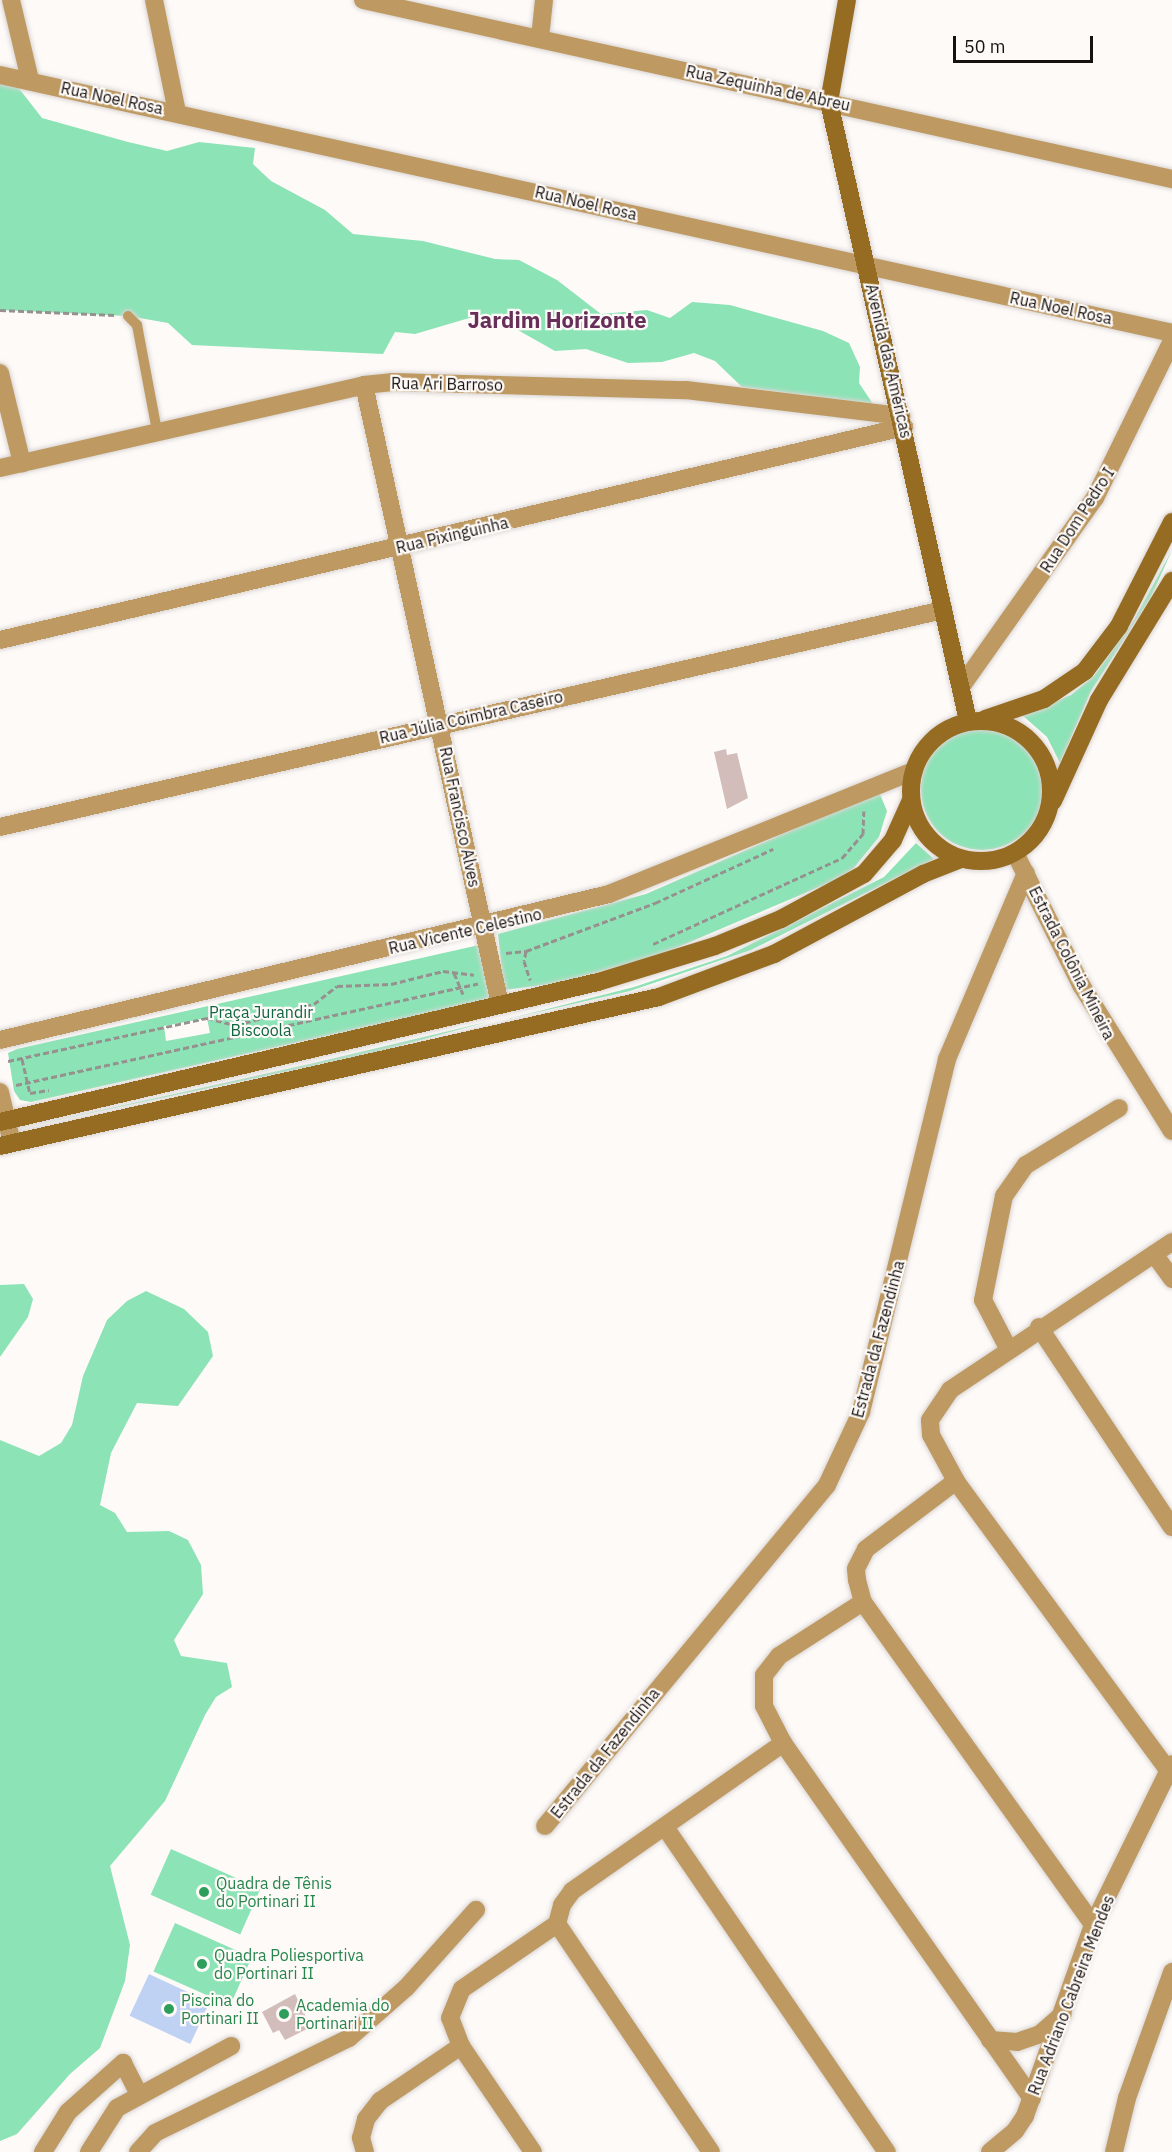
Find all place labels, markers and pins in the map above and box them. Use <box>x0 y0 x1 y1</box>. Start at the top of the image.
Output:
place label: Quadra de Tênis do Portinari II <box>216 1873 332 1911</box>
marker: Quadra de Tênis do Portinari II <box>197 1885 211 1899</box>
place label: Quadra Poliesportiva do Portinari II <box>214 1945 364 1983</box>
marker: Quadra Poliesportiva do Portinari II <box>195 1957 209 1971</box>
place label: Piscina do Portinari II <box>181 1990 259 2028</box>
place label: Academia do Portinari II <box>296 1995 389 2033</box>
marker: Piscina do Portinari II <box>162 2002 176 2016</box>
marker: Academia do Portinari II <box>277 2007 291 2021</box>

